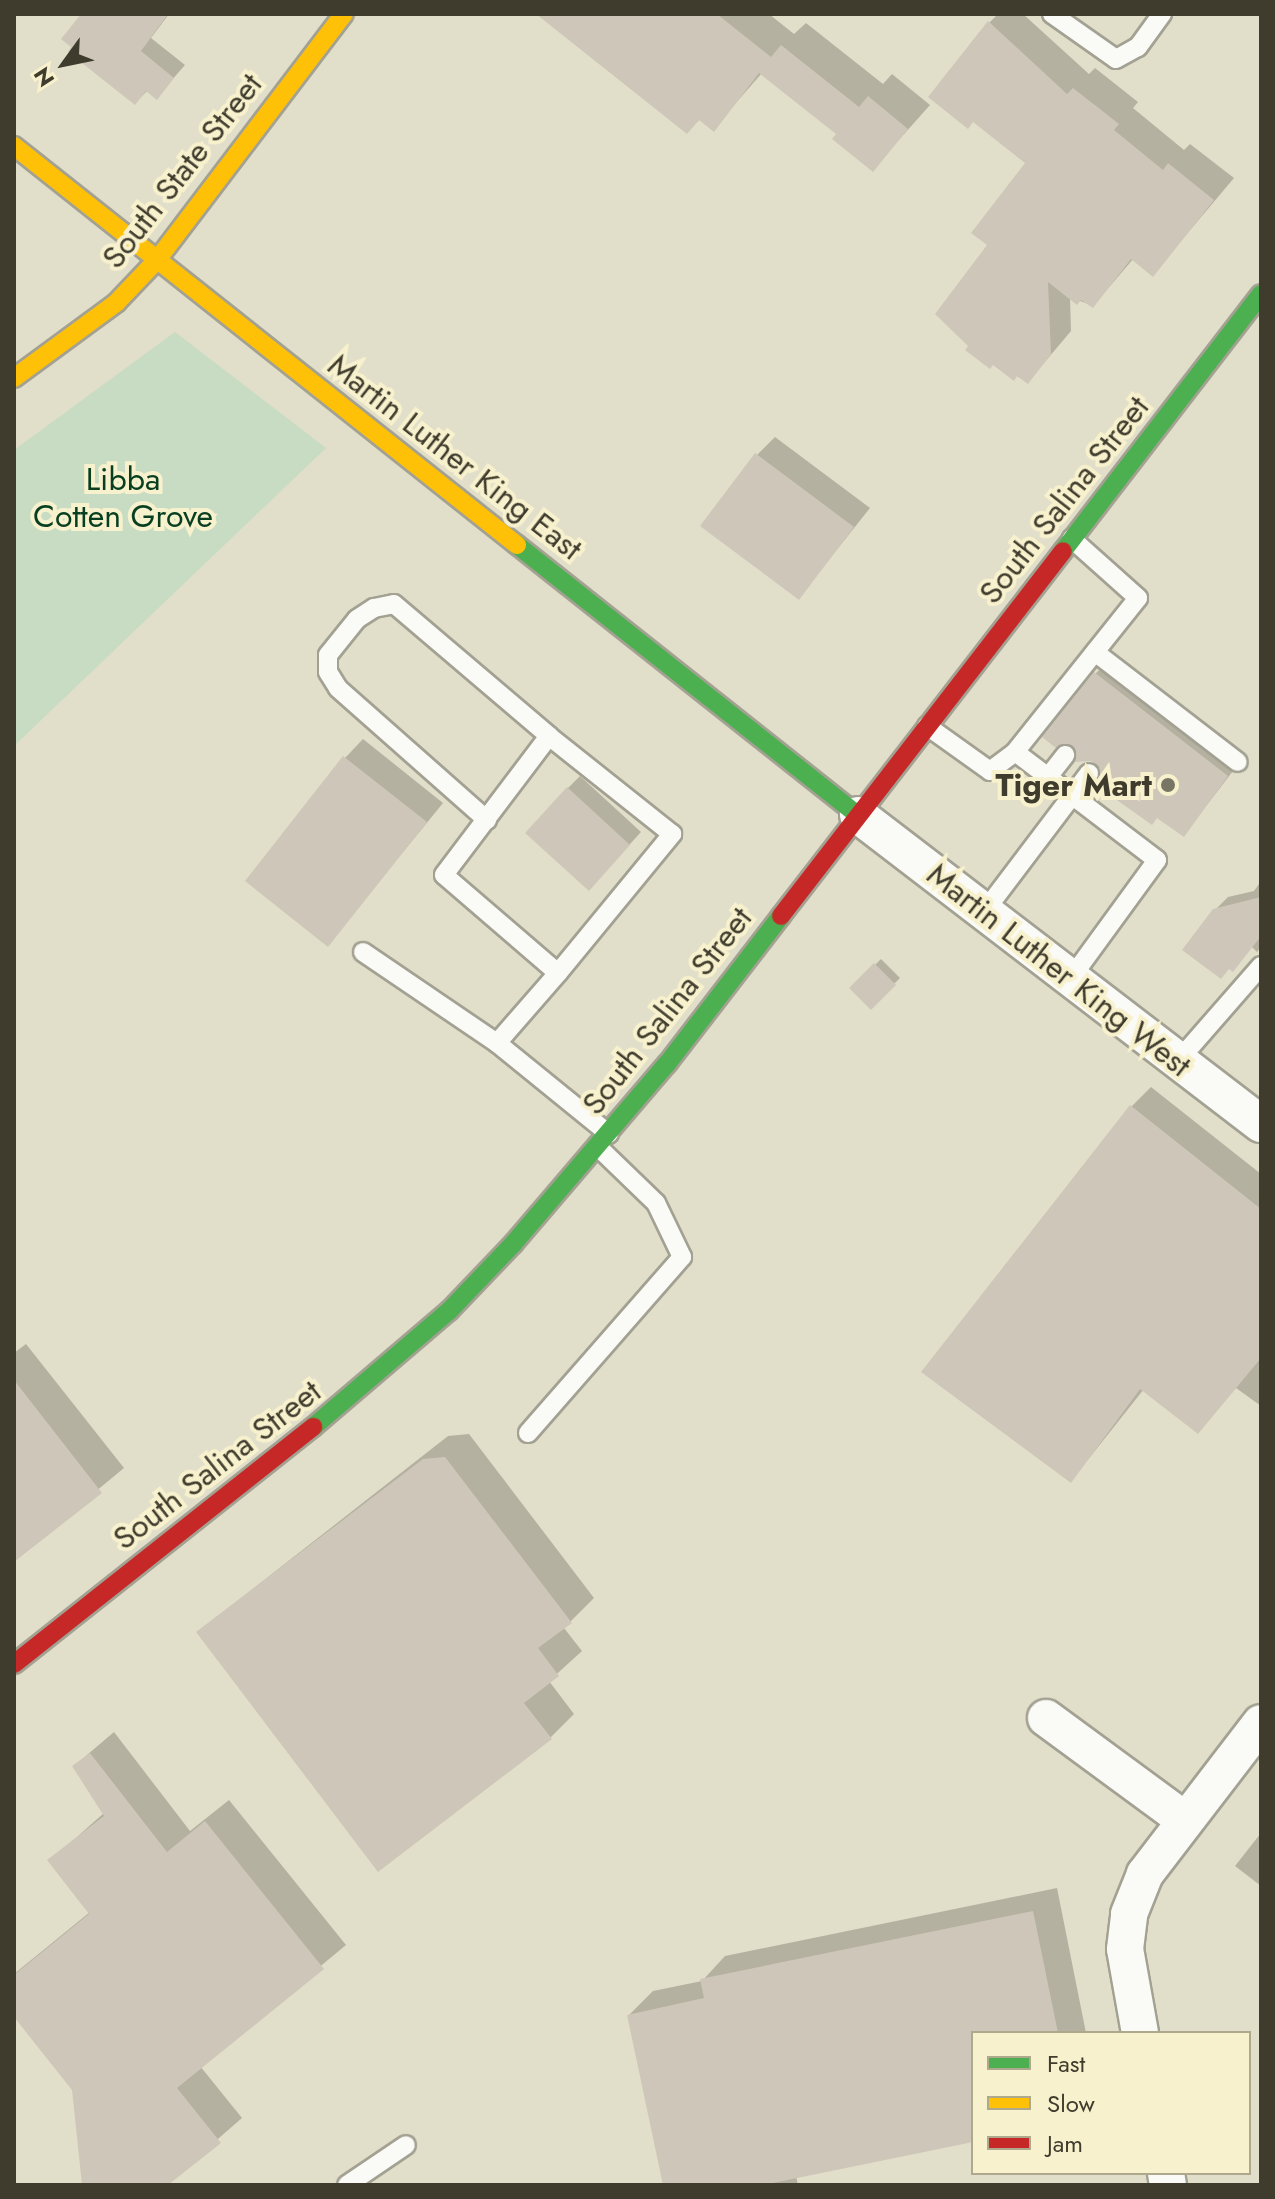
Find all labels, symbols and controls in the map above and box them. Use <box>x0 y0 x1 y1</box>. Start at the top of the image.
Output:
north arrow <box>24 24 104 104</box>
text: N <box>26 61 62 93</box>
street label: South State Street <box>94 66 270 276</box>
street label: Martin Luther King East <box>320 346 590 568</box>
street label: South Salina Street <box>971 389 1157 611</box>
park label: Libba Cotten Grove <box>33 461 213 536</box>
place label: Tiger Mart <box>996 766 1152 804</box>
marker: Tiger Mart <box>1159 776 1177 794</box>
street label: Martin Luther King West <box>920 855 1198 1085</box>
street label: South Salina Street <box>574 900 760 1122</box>
street label: South Salina Street <box>106 1372 328 1558</box>
legend <box>971 2031 1251 2175</box>
text: Fast <box>1047 2046 1085 2081</box>
text: Slow <box>1047 2086 1095 2121</box>
text: Jam <box>1047 2126 1083 2161</box>

